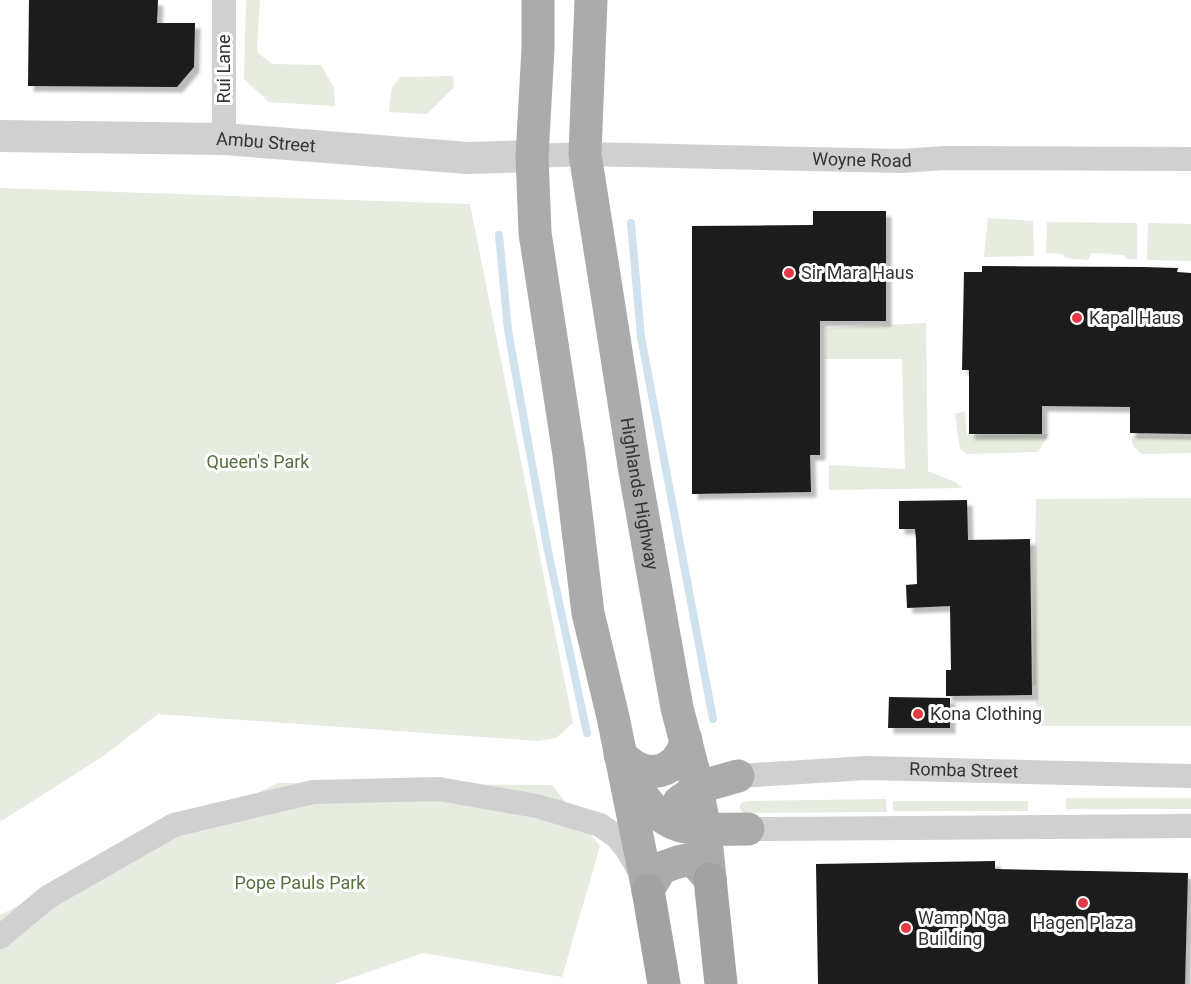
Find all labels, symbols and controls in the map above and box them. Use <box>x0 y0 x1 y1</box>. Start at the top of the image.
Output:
street label: Rui Lane <box>213 35 234 103</box>
street label: Ambu Street <box>216 128 316 156</box>
street label: Woyne Road <box>812 148 912 171</box>
place label: Sir Mara Haus <box>801 262 914 283</box>
marker: Sir Mara Haus <box>782 266 796 280</box>
place label: Kapal Haus <box>1089 307 1181 328</box>
marker: Kapal Haus <box>1070 311 1084 325</box>
street label: Highlands Highway <box>617 416 663 572</box>
park label: Queen's Park <box>207 451 310 472</box>
place label: Kona Clothing <box>930 703 1042 724</box>
marker: Kona Clothing <box>911 707 925 721</box>
street label: Romba Street <box>909 758 1019 782</box>
park label: Pope Pauls Park <box>234 872 366 893</box>
marker: Hagen Plaza <box>1076 896 1090 910</box>
place label: Wamp Nga Building <box>918 907 1007 949</box>
place label: Hagen Plaza <box>1033 912 1133 933</box>
marker: Wamp Nga Building <box>899 921 913 935</box>

